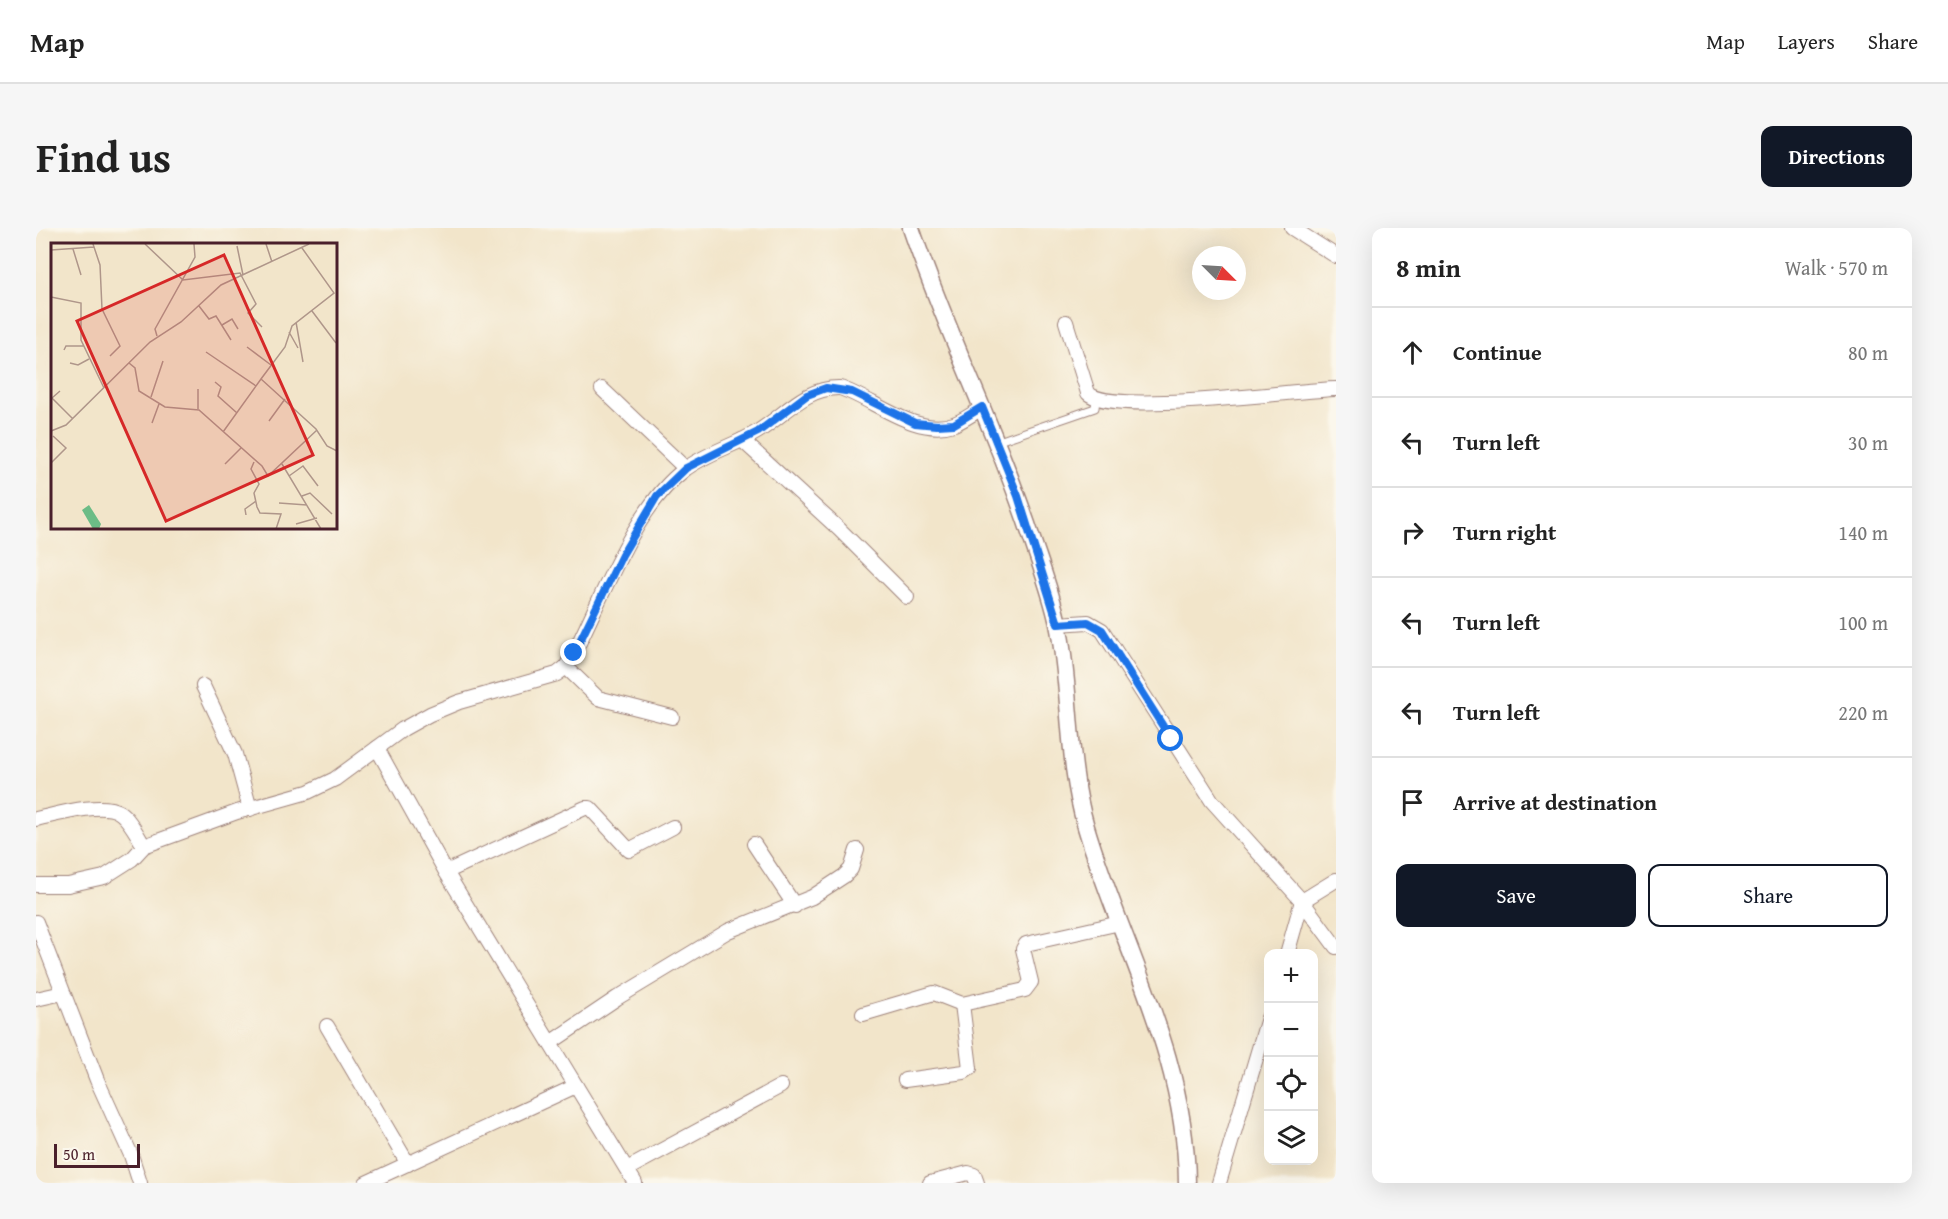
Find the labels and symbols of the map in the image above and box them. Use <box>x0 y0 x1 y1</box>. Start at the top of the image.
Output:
inset map <box>51 243 338 530</box>
north arrow <box>1192 246 1246 300</box>
route end <box>560 639 586 665</box>
route start <box>1157 725 1183 751</box>
scale bar <box>54 1141 140 1168</box>

